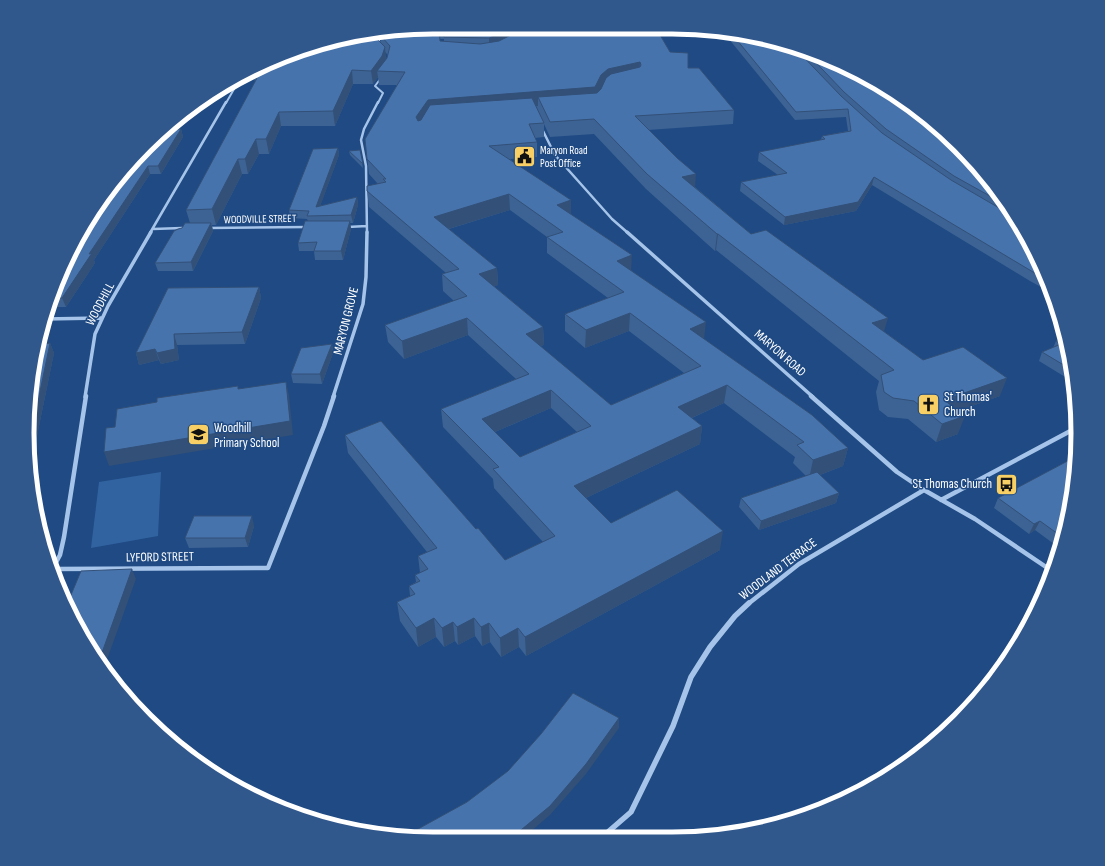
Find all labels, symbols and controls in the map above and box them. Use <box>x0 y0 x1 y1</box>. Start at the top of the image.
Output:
public building icon: Maryon Road Post Office <box>512 143 538 169</box>
place label: Maryon Road Post Office <box>540 144 588 170</box>
street label: WOODVILLE STREET <box>224 212 297 226</box>
street label: WOODHILL <box>82 280 118 328</box>
street label: MARYON GROVE <box>330 285 362 357</box>
street label: MARYON ROAD <box>751 326 809 380</box>
place label: St Thomas' Church <box>944 389 992 420</box>
church icon: St Thomas' Church <box>915 391 941 417</box>
place label: Woodhill Primary School <box>214 420 279 451</box>
school or university icon: Woodhill Primary School <box>186 422 212 448</box>
bus stop icon: St Thomas Church <box>994 471 1020 497</box>
place label: St Thomas Church <box>913 476 992 492</box>
street label: WOODLAND TERRACE <box>736 535 820 603</box>
street label: LYFORD STREET <box>126 548 194 566</box>

